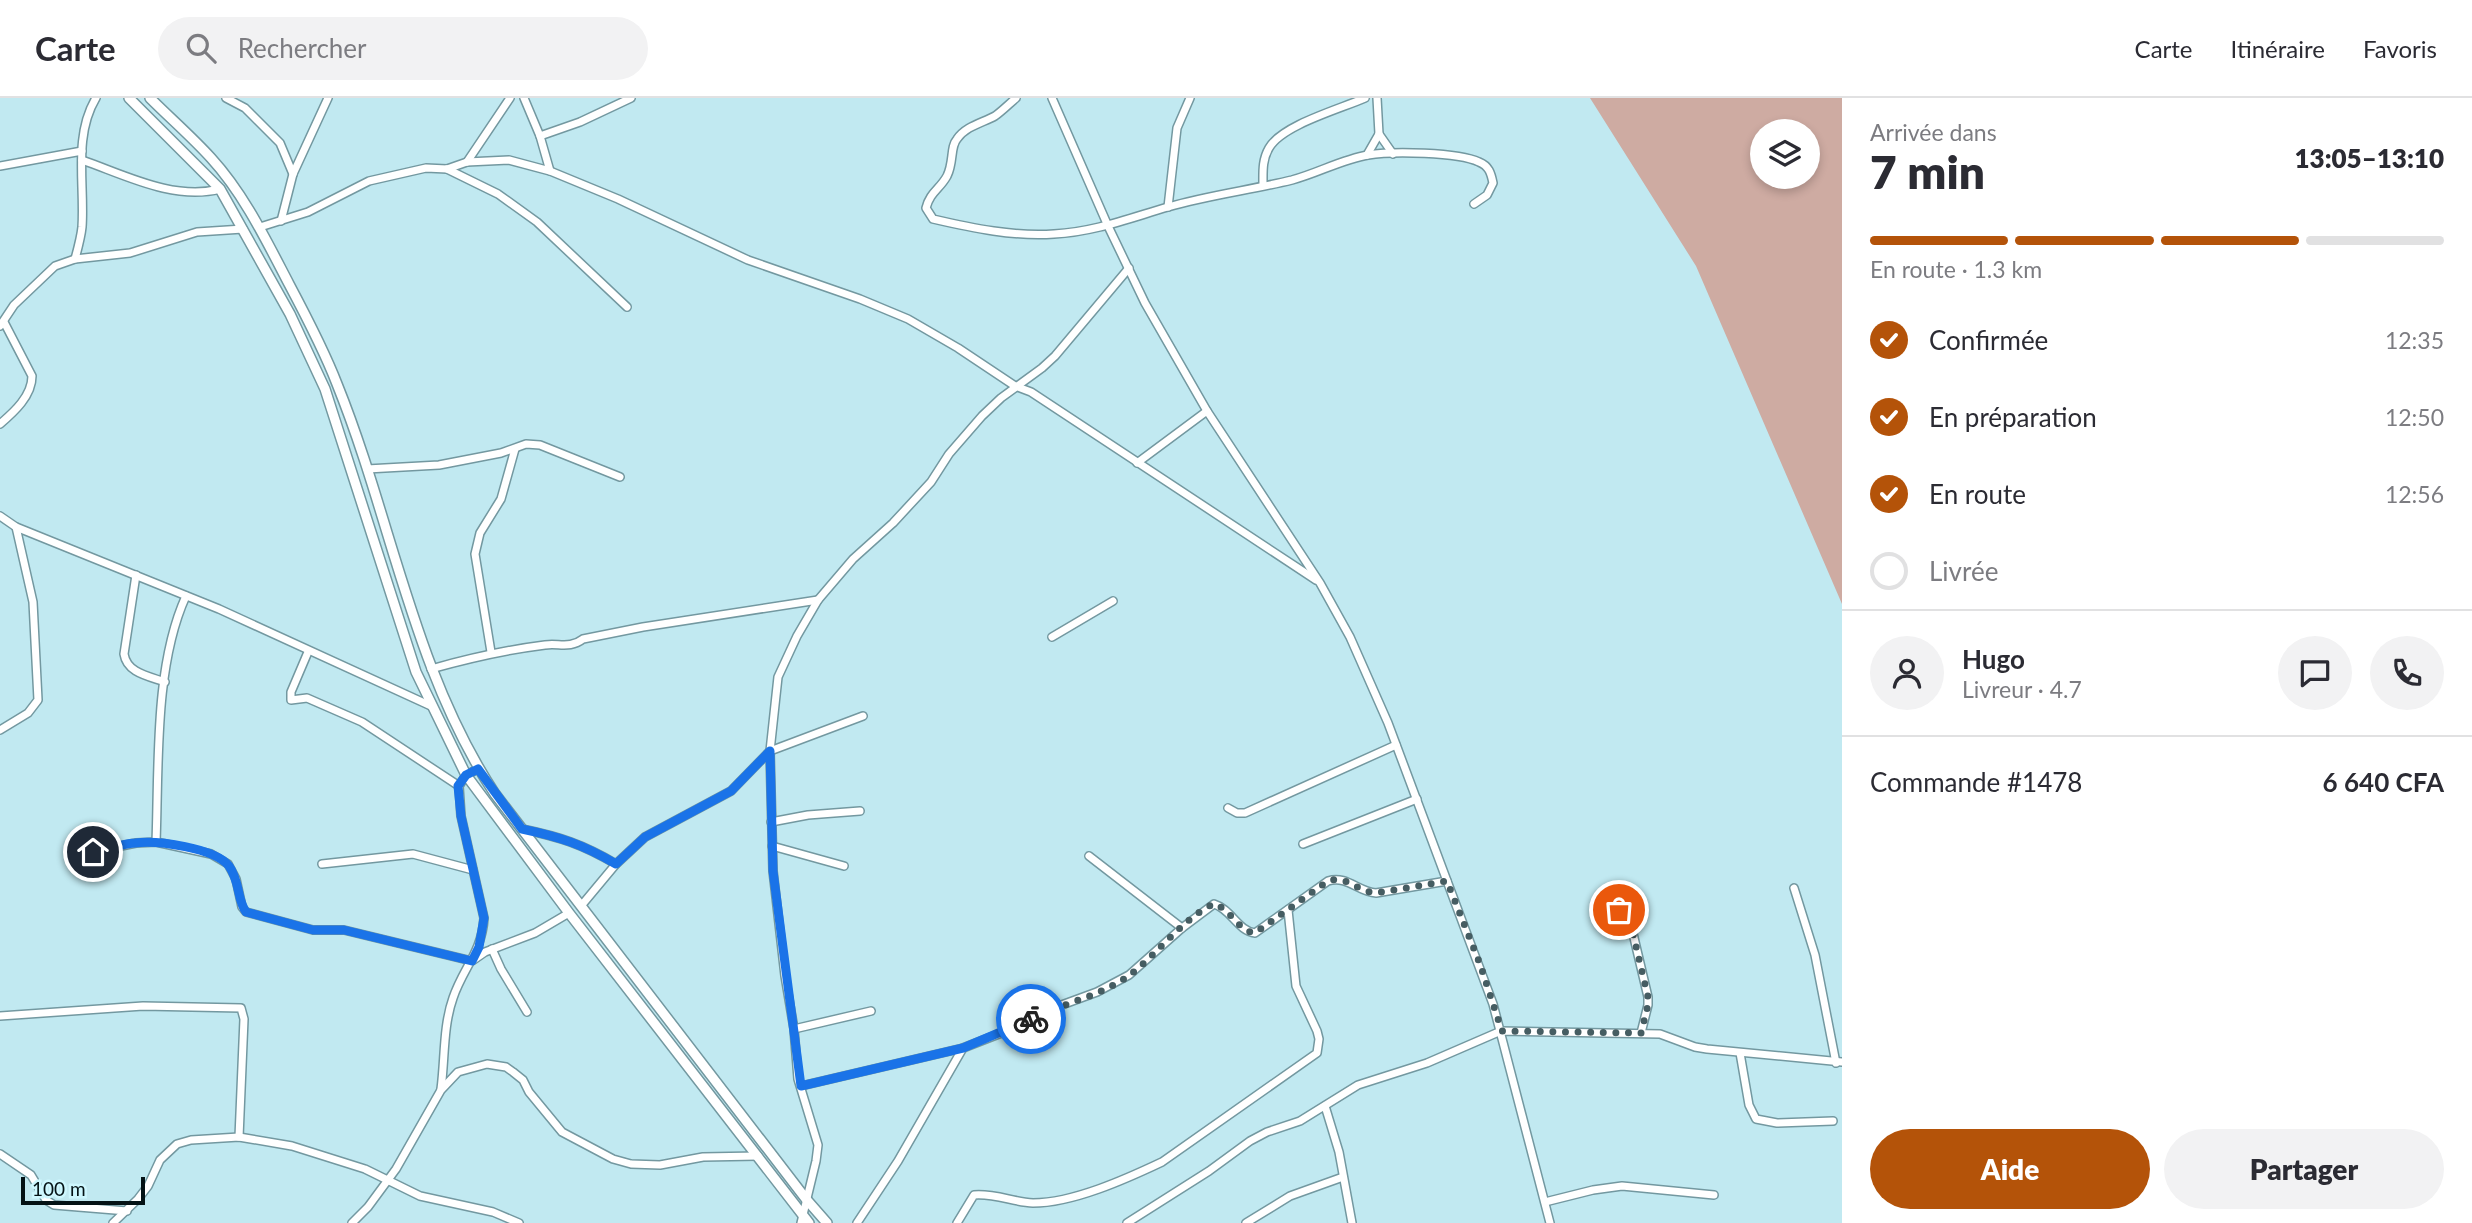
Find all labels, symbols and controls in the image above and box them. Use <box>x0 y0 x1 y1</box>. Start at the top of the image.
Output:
search box <box>158 17 648 80</box>
text: Carte <box>35 28 116 68</box>
icon: search <box>182 29 220 67</box>
text: Rechercher <box>238 32 367 64</box>
text: Carte <box>2135 34 2193 63</box>
text: Itinéraire <box>2231 34 2325 63</box>
text: Favoris <box>2363 34 2437 63</box>
text: Arrivée dans <box>1870 118 1997 146</box>
map controls <box>1750 119 1820 189</box>
button: layers <box>1750 119 1820 189</box>
text: 13:05–13:10 <box>2294 142 2444 174</box>
text: 7 min <box>1870 144 1985 199</box>
text: En route · 1.3 km <box>1870 255 2042 283</box>
icon: check <box>1870 321 1908 359</box>
text: Confirmée <box>1929 324 2048 356</box>
text: 12:35 <box>2385 326 2444 354</box>
icon: check <box>1870 398 1908 436</box>
text: En préparation <box>1929 401 2097 433</box>
text: 12:50 <box>2385 403 2444 431</box>
icon: check <box>1870 475 1908 513</box>
text: En route <box>1929 478 2026 510</box>
text: 12:56 <box>2385 480 2444 508</box>
text: Livrée <box>1929 555 1998 587</box>
button: person <box>1870 636 1944 710</box>
button: chat <box>2278 636 2352 710</box>
button: phone <box>2370 636 2444 710</box>
text: Hugo <box>1962 643 2025 675</box>
text: Livreur · 4.7 <box>1962 675 2082 703</box>
text: Commande #1478 <box>1870 766 2082 798</box>
text: 6 640 CFA <box>2323 766 2444 798</box>
pin <box>63 822 123 882</box>
icon: home <box>74 833 112 871</box>
pin <box>1589 880 1649 940</box>
icon: bag <box>1600 891 1638 929</box>
courier <box>996 984 1066 1054</box>
icon: bike <box>1012 1000 1050 1038</box>
button: Aide <box>1870 1129 2150 1209</box>
button: Partager <box>2164 1129 2444 1209</box>
scale bar <box>21 1174 145 1206</box>
text: 100 m <box>32 1177 86 1200</box>

